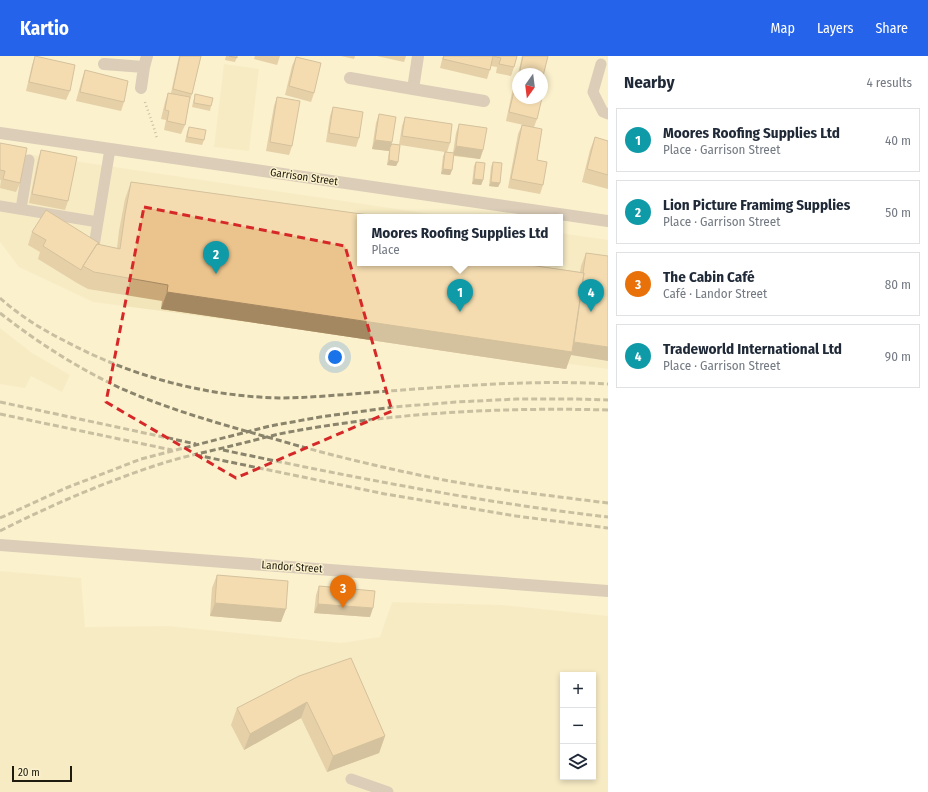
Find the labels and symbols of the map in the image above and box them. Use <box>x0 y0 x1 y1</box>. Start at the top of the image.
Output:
north arrow <box>512 68 548 104</box>
street label: Garrison Street <box>269 166 339 188</box>
pin: 2 <box>203 241 229 274</box>
pin: 1 <box>447 279 473 312</box>
pin: 4 <box>578 279 604 312</box>
your location <box>325 347 345 367</box>
street label: Landor Street <box>261 558 323 576</box>
pin: 3 <box>330 575 356 608</box>
scale bar <box>12 764 72 783</box>

